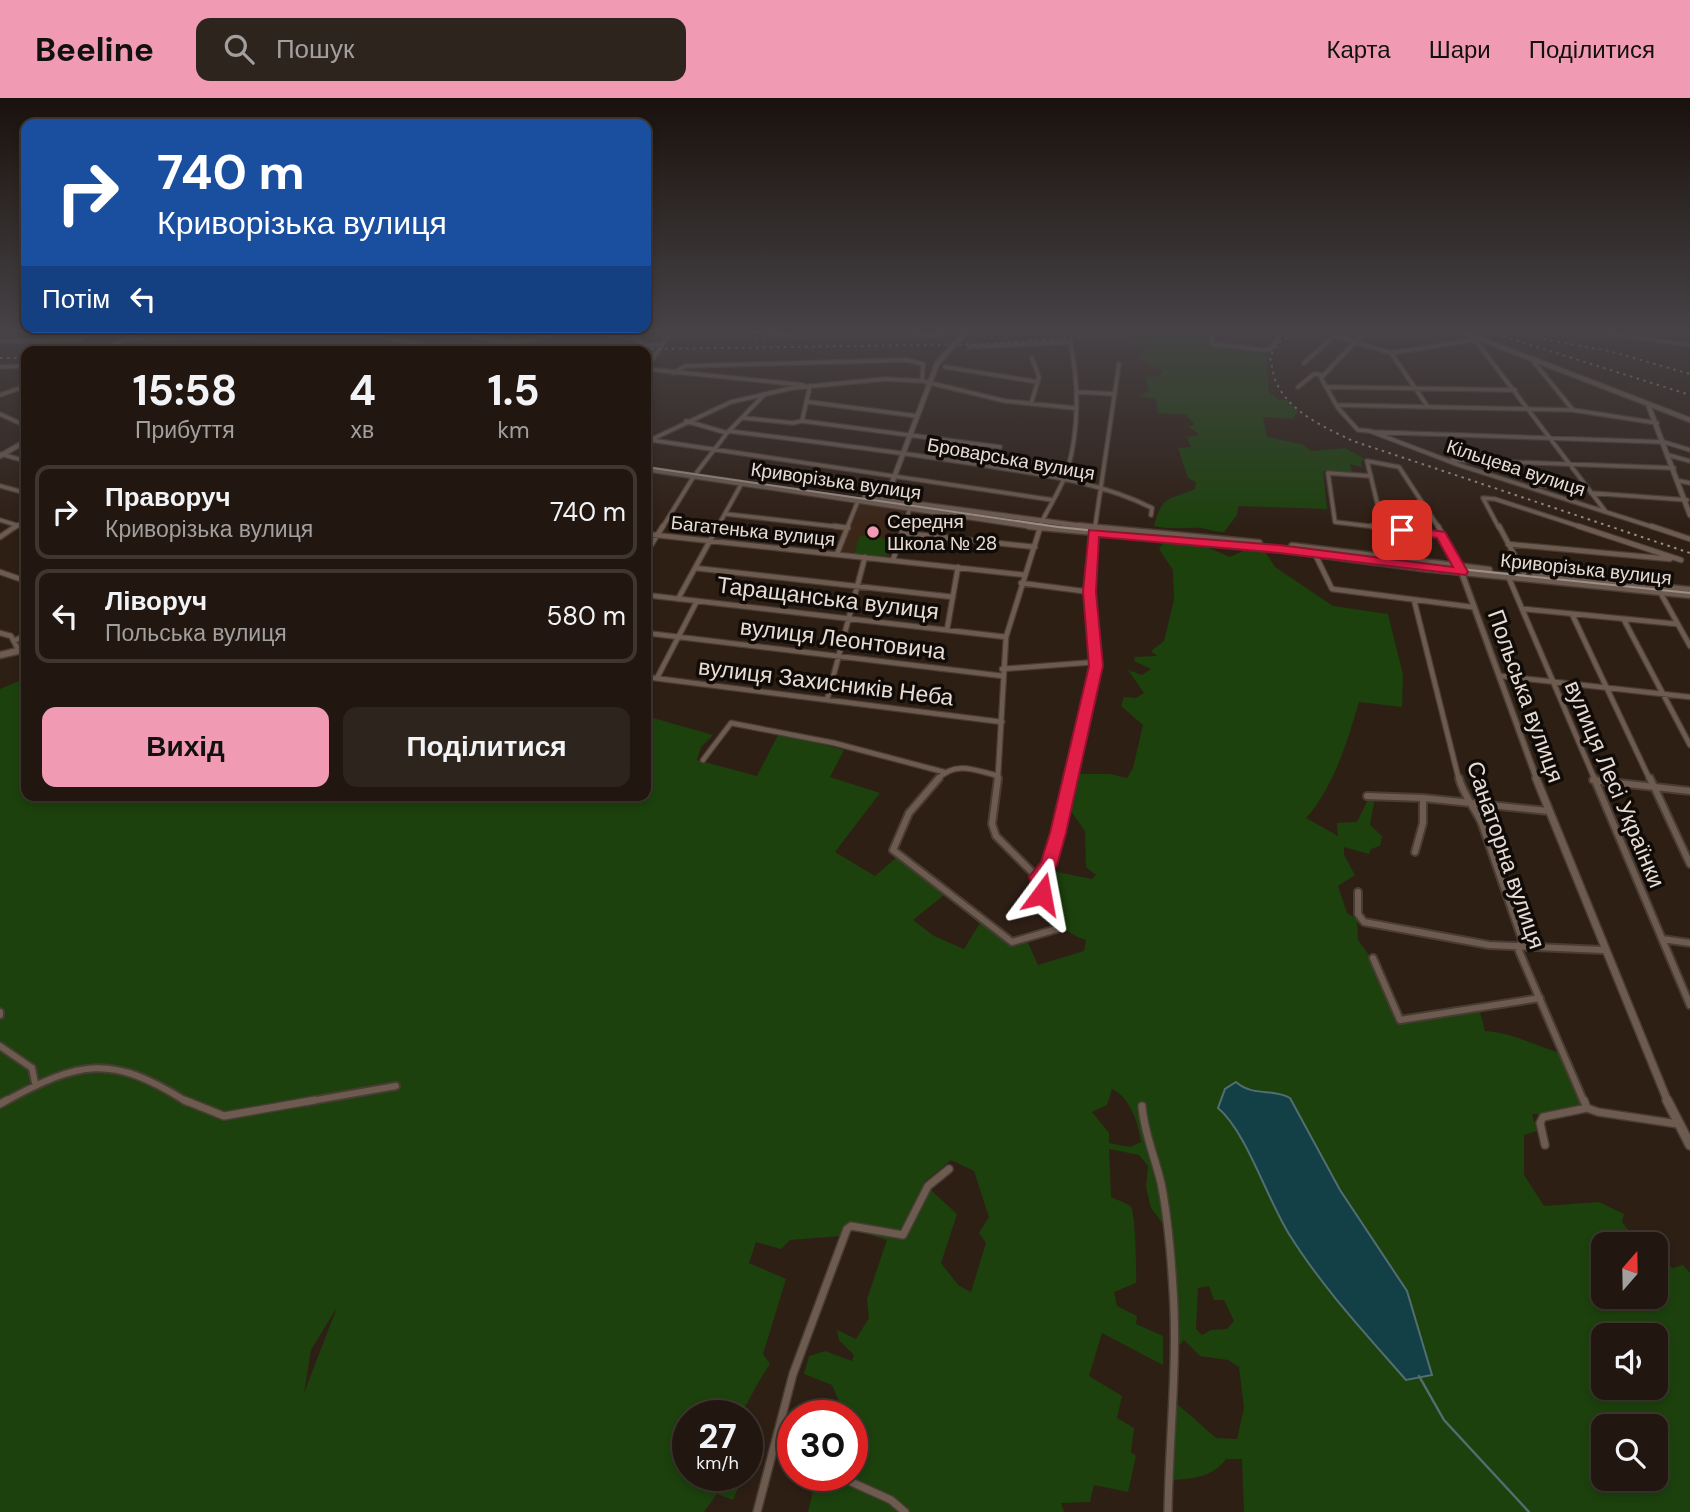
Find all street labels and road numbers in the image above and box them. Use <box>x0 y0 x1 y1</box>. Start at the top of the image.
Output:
street label: Броварська вулиця <box>925 432 1097 486</box>
street label: Кільцева вулиця <box>1443 434 1589 502</box>
street label: Криворізька вулиця <box>749 457 923 505</box>
street label: Багатенька вулиця <box>670 510 836 552</box>
street label: Криворізька вулиця <box>1499 548 1673 590</box>
street label: Таращанська вулиця <box>715 570 941 626</box>
street label: Польська вулиця <box>1481 605 1571 787</box>
street label: вулиця Леонтовича <box>738 611 948 667</box>
street label: вулиця Захисників Неба <box>697 651 956 713</box>
street label: вулиця Лесі Українки <box>1558 676 1672 892</box>
street label: Санаторна вулиця <box>1460 757 1552 953</box>

